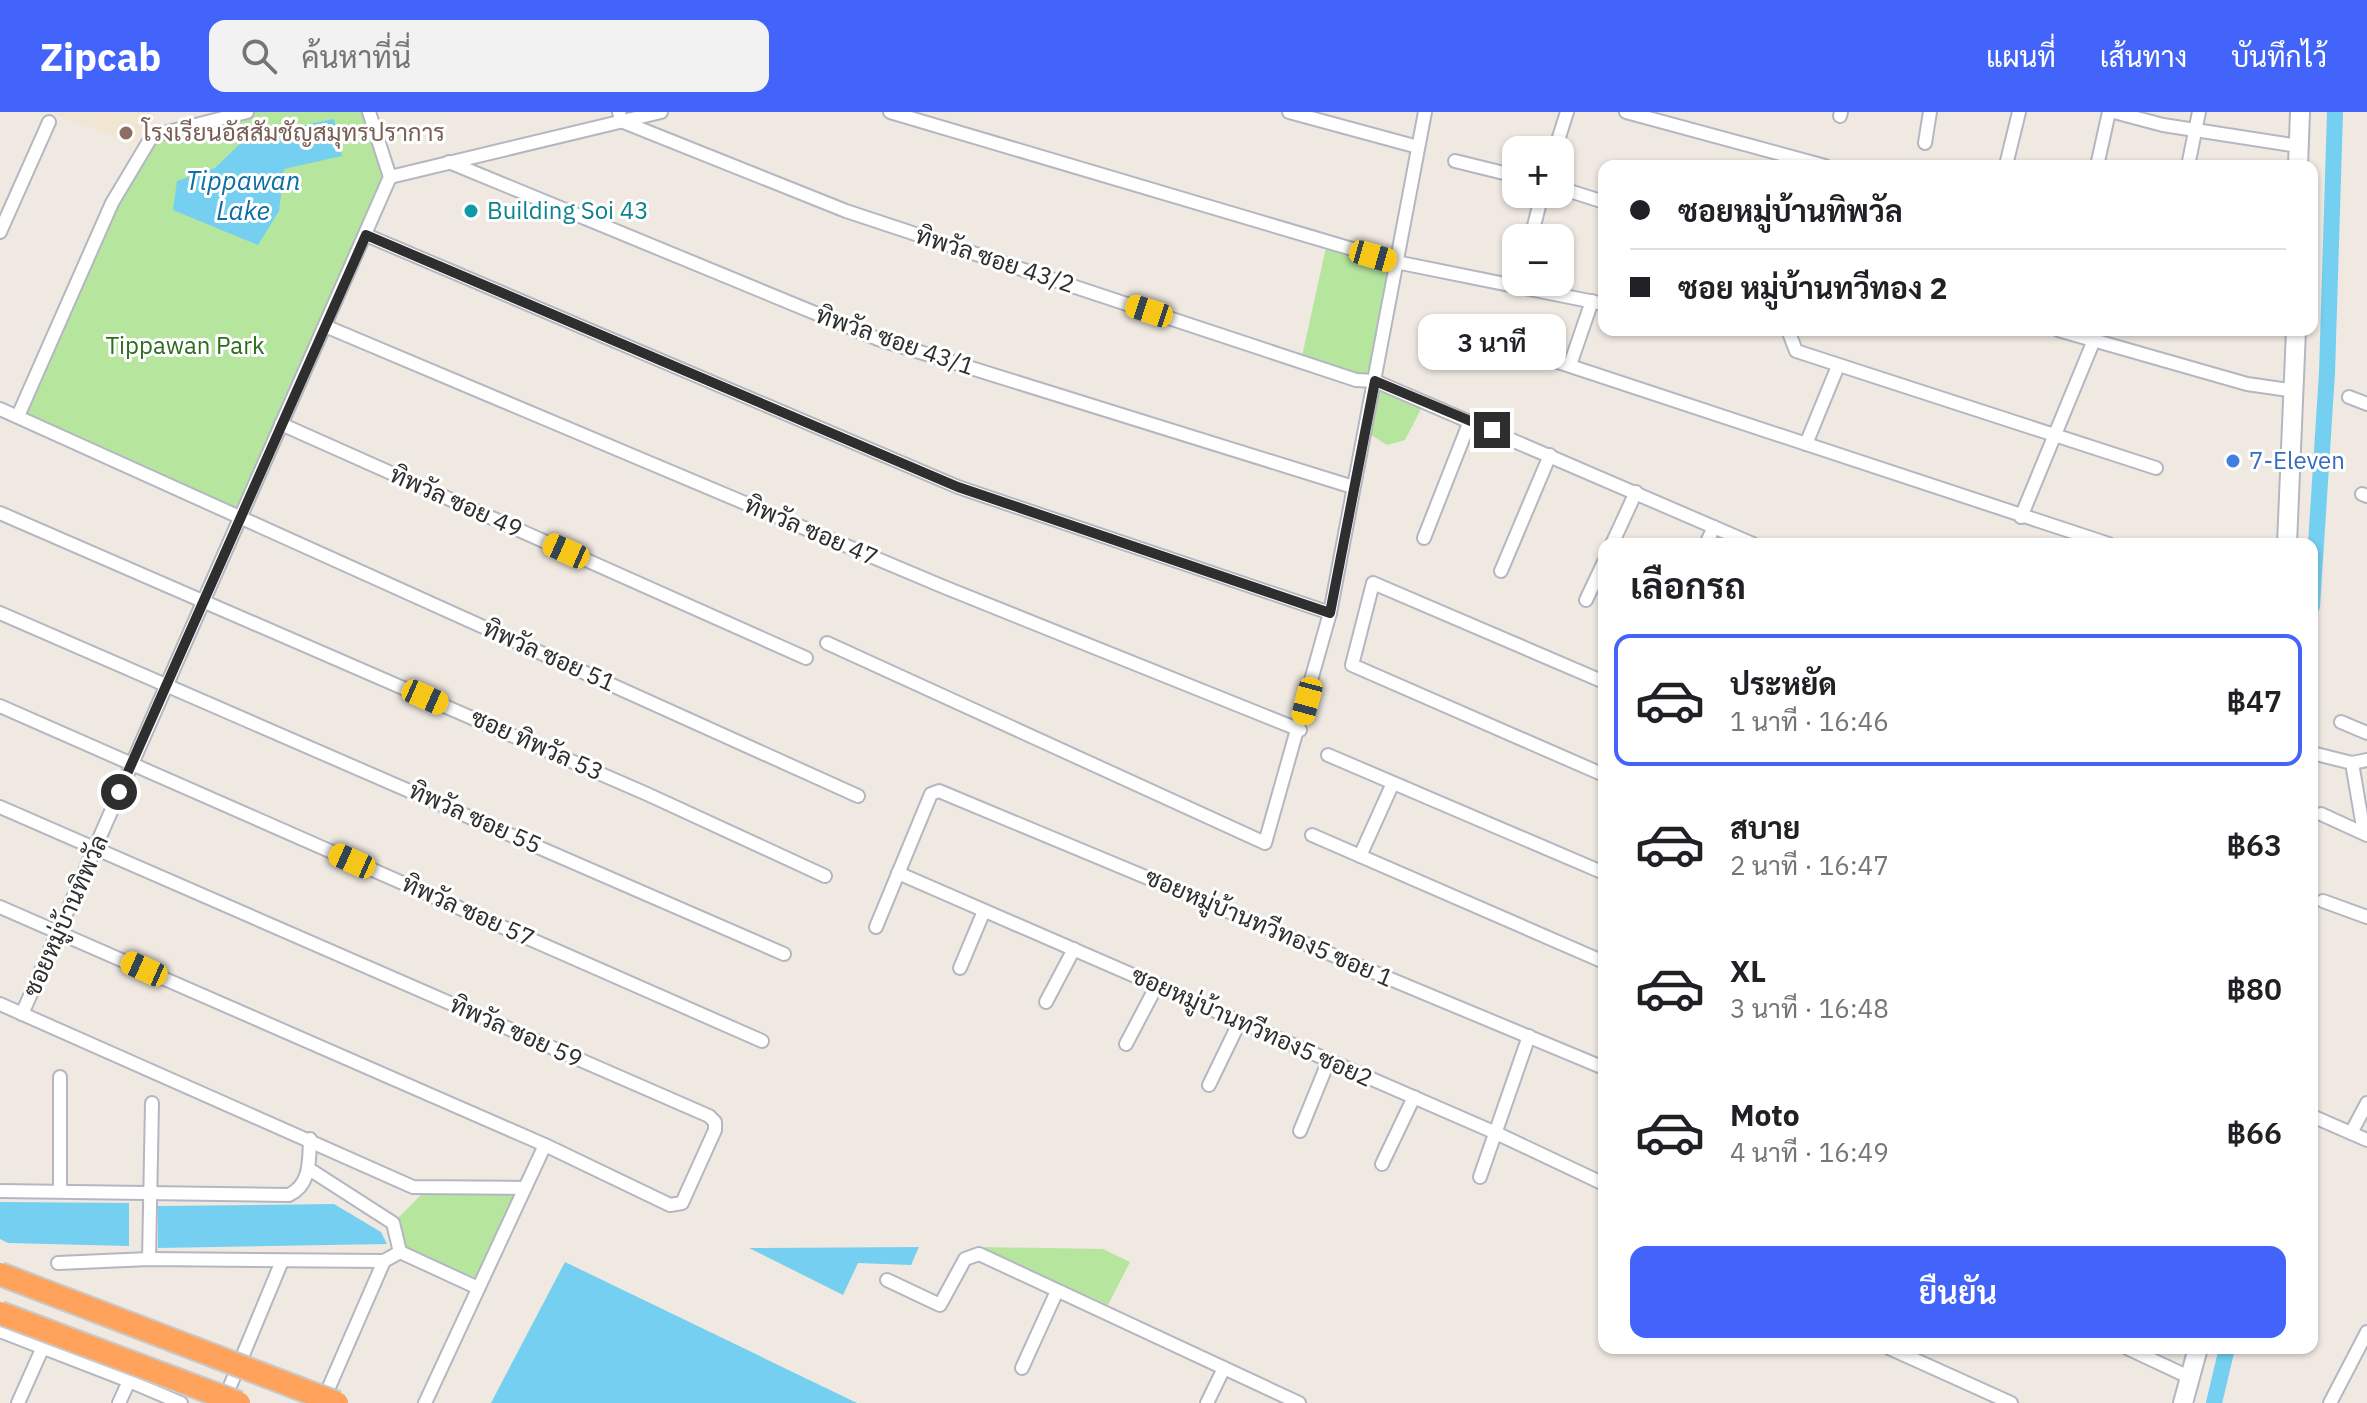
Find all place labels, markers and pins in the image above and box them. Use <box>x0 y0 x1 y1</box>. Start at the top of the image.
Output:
place label: โรงเรียนอัสสัมชัญสมุทรปราการ <box>140 116 445 149</box>
marker: โรงเรียนอัสสัมชัญสมุทรปราการ <box>117 124 135 142</box>
place label: Building Soi 43 <box>487 194 649 226</box>
marker: Building Soi 43 <box>462 202 480 220</box>
place label: 7-Eleven <box>2249 444 2345 476</box>
marker: 7-Eleven <box>2224 452 2242 470</box>

